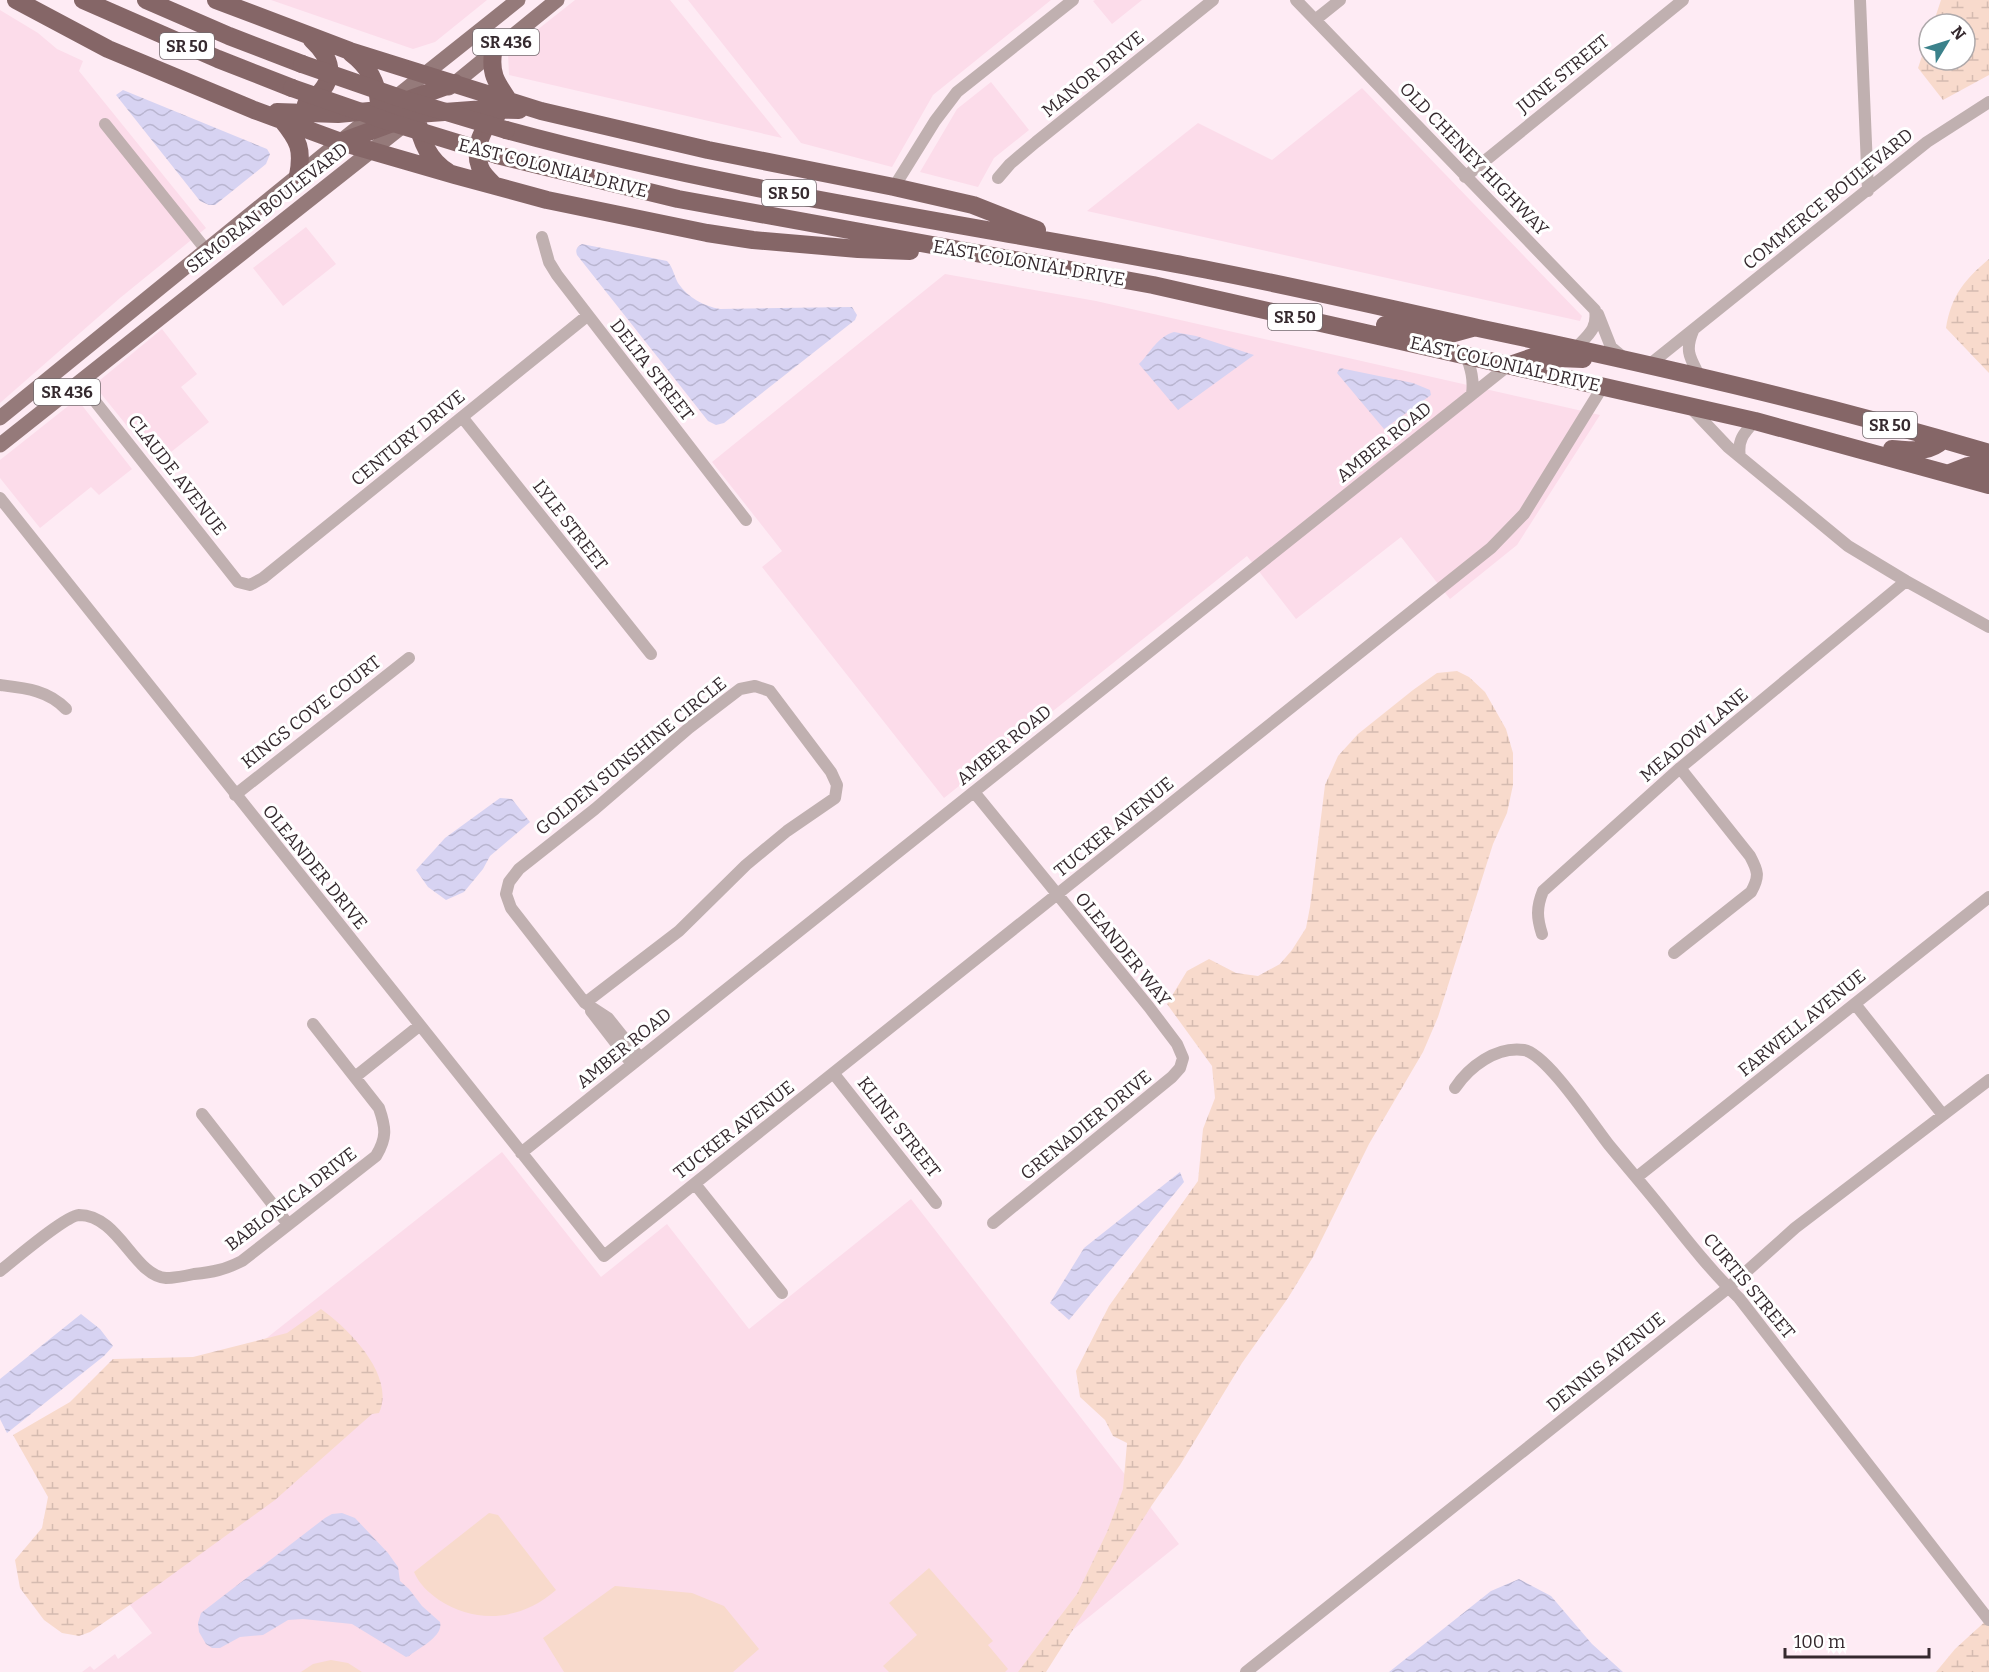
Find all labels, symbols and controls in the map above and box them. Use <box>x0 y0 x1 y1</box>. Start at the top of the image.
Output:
north arrow <box>1917 12 1977 72</box>
text: N <box>1947 22 1970 44</box>
street label: MANOR DRIVE <box>1038 26 1148 122</box>
road number: SR 436 <box>473 29 539 55</box>
street label: JUNE STREET <box>1512 30 1614 119</box>
road number: SR 50 <box>160 33 214 59</box>
street label: OLD CHENEY HIGHWAY <box>1395 78 1553 241</box>
street label: COMMERCE BOULEVARD <box>1739 124 1917 274</box>
street label: EAST COLONIAL DRIVE <box>456 134 650 202</box>
street label: SEMORAN BOULEVARD <box>182 138 352 278</box>
road number: SR 50 <box>762 180 816 206</box>
street label: EAST COLONIAL DRIVE <box>931 235 1127 291</box>
road number: SR 50 <box>1268 304 1322 330</box>
street label: DELTA STREET <box>606 315 699 425</box>
street label: EAST COLONIAL DRIVE <box>1408 331 1602 397</box>
road number: SR 436 <box>34 379 100 405</box>
street label: CENTURY DRIVE <box>347 385 469 491</box>
street label: AMBER ROAD <box>1332 397 1436 487</box>
street label: CLAUDE AVENUE <box>123 410 231 540</box>
road number: SR 50 <box>1863 412 1917 438</box>
street label: LYLE STREET <box>528 475 612 575</box>
street label: KINGS COVE COURT <box>237 651 385 773</box>
street label: GOLDEN SUNSHINE CIRCLE <box>531 672 731 840</box>
street label: MEADOW LANE <box>1636 683 1752 787</box>
street label: AMBER ROAD <box>952 700 1056 790</box>
street label: TUCKER AVENUE <box>1050 772 1178 882</box>
street label: OLEANDER DRIVE <box>258 800 372 934</box>
street label: OLEANDER WAY <box>1070 888 1176 1011</box>
street label: FARWELL AVENUE <box>1734 965 1870 1081</box>
street label: AMBER ROAD <box>572 1003 676 1093</box>
street label: GRENADIER DRIVE <box>1016 1065 1156 1185</box>
street label: KLINE STREET <box>853 1072 945 1182</box>
street label: TUCKER AVENUE <box>669 1076 799 1184</box>
street label: BABLONICA DRIVE <box>221 1142 361 1256</box>
street label: CURTIS STREET <box>1698 1229 1800 1344</box>
street label: DENNIS AVENUE <box>1542 1308 1670 1416</box>
scale bar <box>1785 1621 1929 1659</box>
text: 100 m <box>1794 1631 1845 1653</box>

